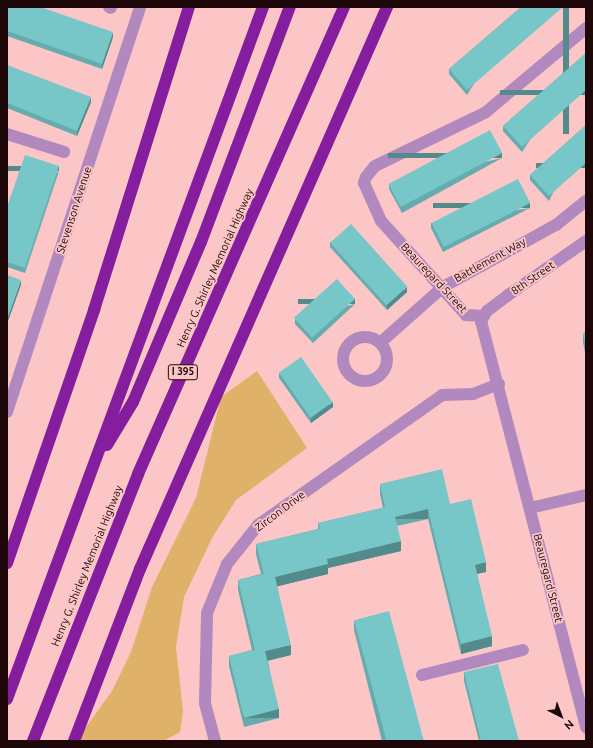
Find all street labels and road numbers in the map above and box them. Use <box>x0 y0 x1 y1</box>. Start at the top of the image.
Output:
street label: Stevenson Avenue <box>54 165 94 255</box>
street label: Henry G. Shirley Memorial Highway <box>174 187 256 349</box>
street label: Battlement Way <box>452 235 528 285</box>
street label: Beauregard Street <box>398 240 470 316</box>
street label: 8th Street <box>509 258 557 298</box>
road number: I 395 <box>167 364 199 380</box>
street label: Henry G. Shirley Memorial Highway <box>49 484 125 648</box>
street label: Zircon Drive <box>252 488 308 534</box>
street label: Beauregard Street <box>531 532 565 624</box>

